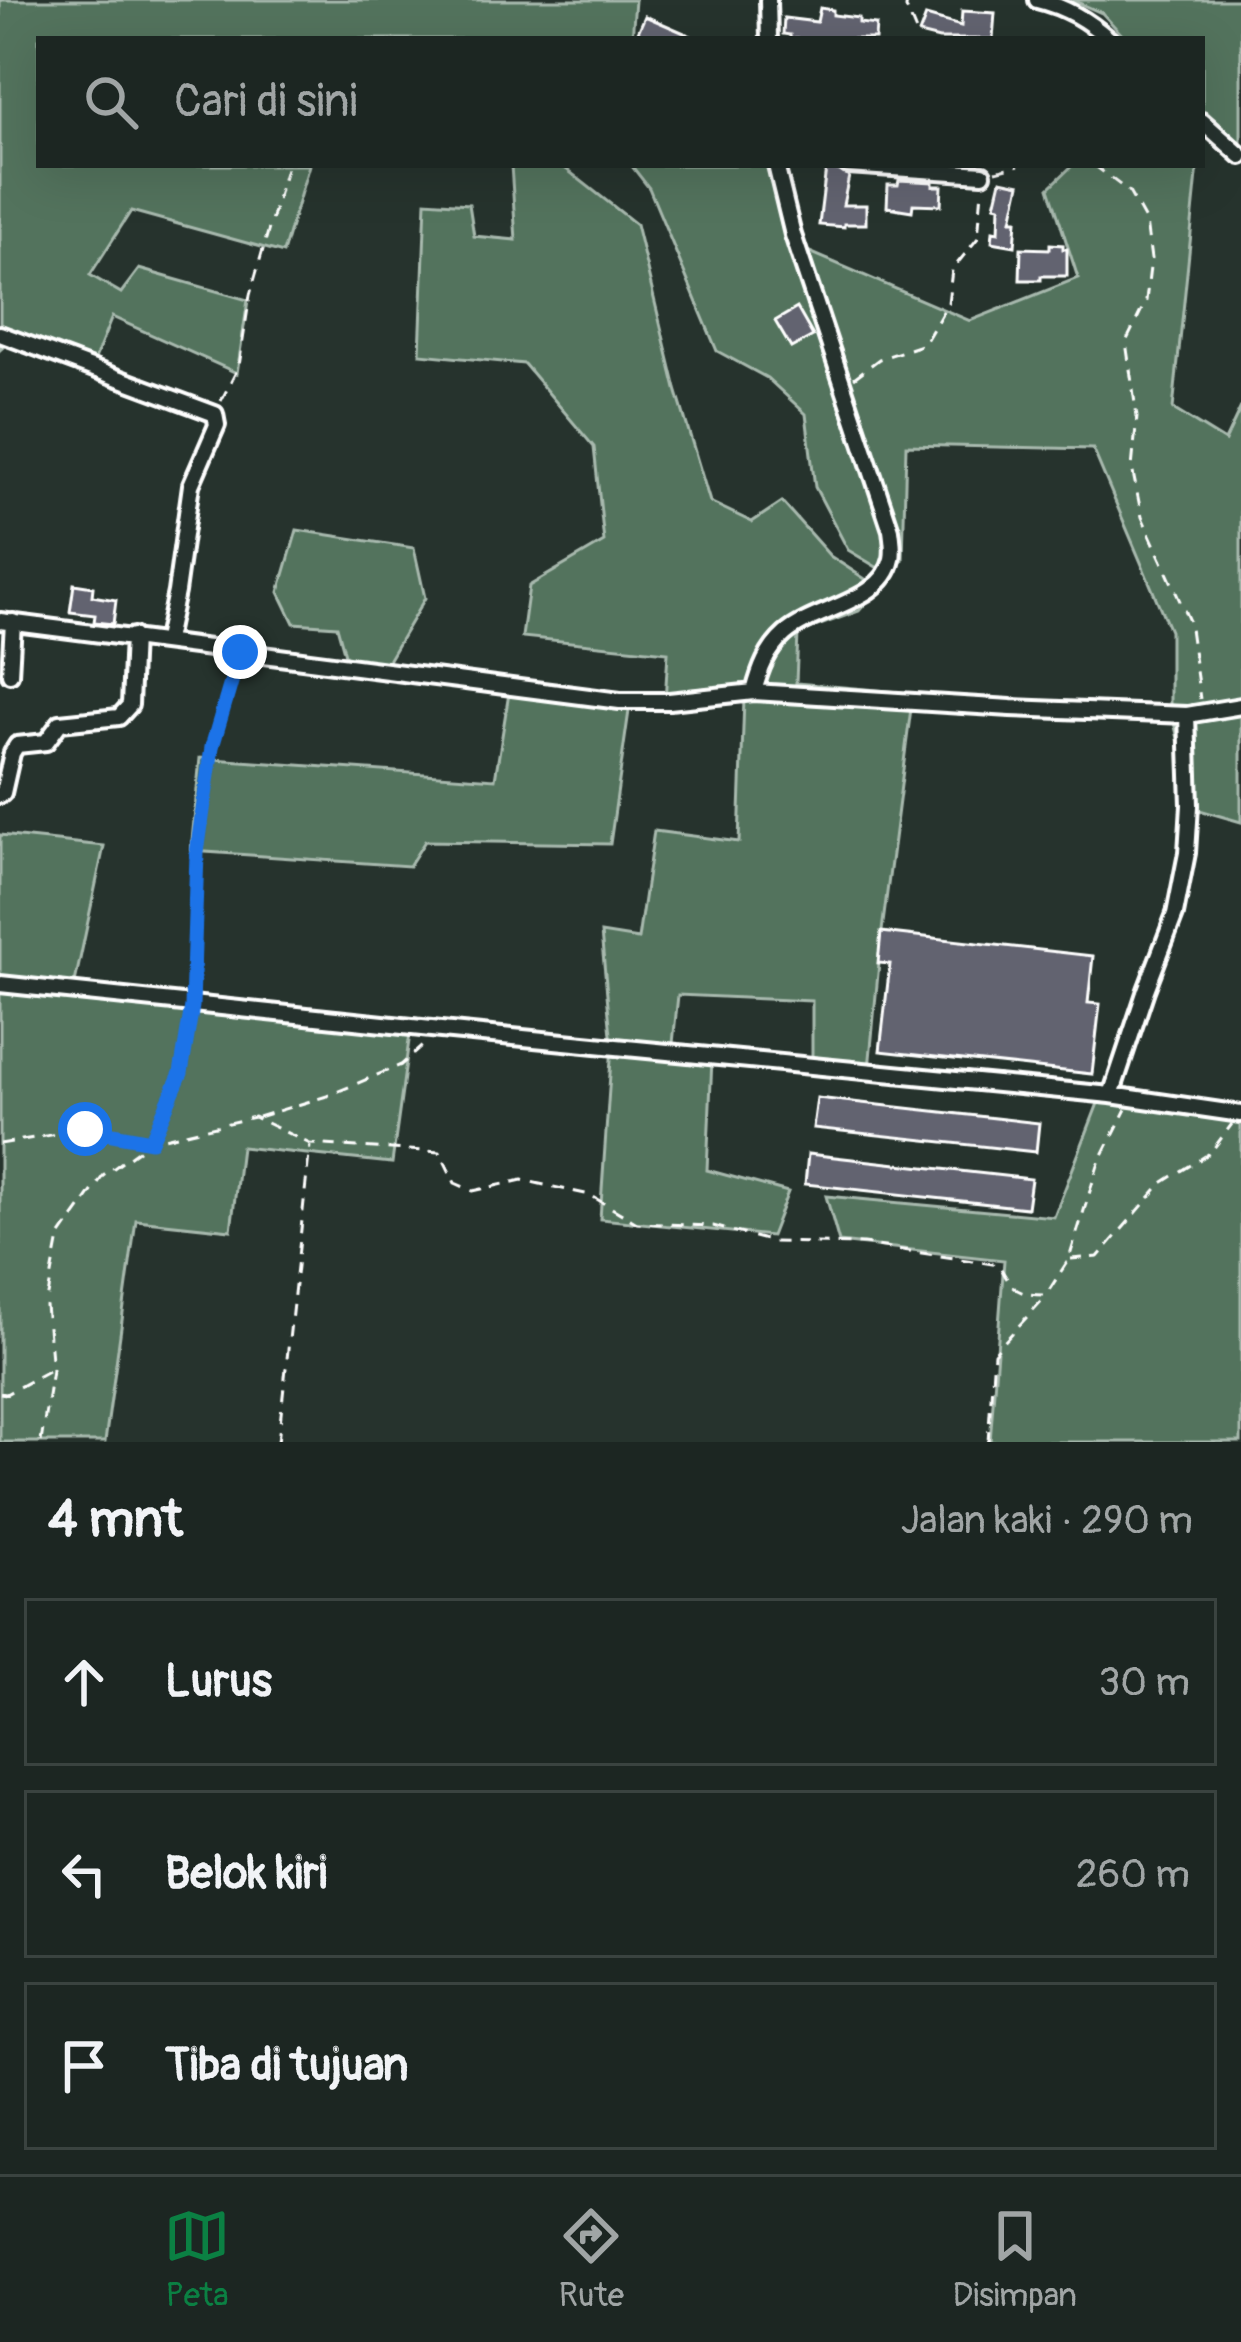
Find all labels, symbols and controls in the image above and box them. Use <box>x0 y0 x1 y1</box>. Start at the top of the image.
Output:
search box <box>36 36 1205 168</box>
icon: search <box>78 69 144 135</box>
text: Cari di sini <box>174 74 358 130</box>
route end <box>213 625 267 679</box>
route start <box>58 1102 112 1156</box>
text: 4 mnt <box>48 1488 183 1552</box>
text: Jalan kaki · 290 m <box>901 1496 1193 1545</box>
icon: ahead <box>51 1649 117 1715</box>
text: Lurus <box>165 1654 272 1710</box>
text: 30 m <box>1099 1658 1190 1707</box>
icon: left <box>51 1841 117 1907</box>
text: Belok kiri <box>165 1846 327 1902</box>
text: 260 m <box>1076 1850 1190 1899</box>
icon: arrive <box>51 2033 117 2099</box>
text: Tiba di tujuan <box>165 2038 409 2094</box>
tab: Peta <box>164 2203 230 2316</box>
tab: Rute <box>558 2203 624 2316</box>
tab: Disimpan <box>953 2203 1077 2316</box>

